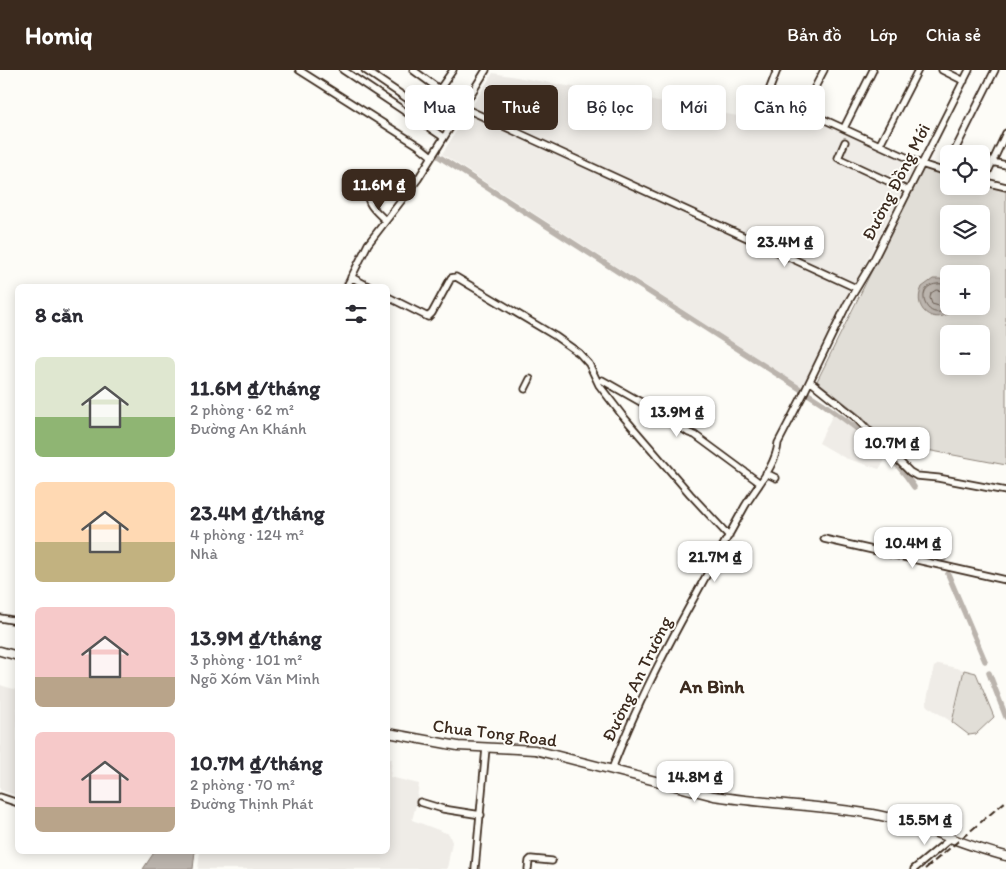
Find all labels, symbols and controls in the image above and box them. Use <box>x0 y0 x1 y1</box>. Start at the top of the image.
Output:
text: Homiq <box>25 21 93 50</box>
text: Bản đồ <box>787 24 842 46</box>
text: Lớp <box>870 24 898 46</box>
text: Chia sẻ <box>926 24 981 46</box>
chip: Mua <box>405 85 474 130</box>
chip: Thuê <box>484 85 558 130</box>
chip: Bộ lọc <box>568 85 652 130</box>
chip: Mới <box>662 85 726 130</box>
chip: Căn hộ <box>736 85 825 130</box>
street label: Đường Đồng Mới <box>857 120 935 244</box>
map controls <box>940 145 990 375</box>
button: locate <box>940 145 990 195</box>
pin: 11.6M ₫ <box>333 168 425 211</box>
text: 11.6M ₫ <box>353 175 405 194</box>
button: layers <box>940 205 990 255</box>
pin: 23.4M ₫ <box>739 226 831 268</box>
text: 23.4M ₫ <box>757 232 813 251</box>
button: + <box>940 265 990 315</box>
icon: filters <box>342 300 370 328</box>
text: 8 căn <box>35 302 83 327</box>
button: − <box>940 325 990 375</box>
text: 11.6M ₫/tháng <box>190 375 320 400</box>
icon: home <box>75 377 135 437</box>
pin: 13.9M ₫ <box>631 396 723 438</box>
text: 2 phòng · 62 m² <box>190 400 294 419</box>
text: 13.9M ₫ <box>650 402 704 421</box>
text: Đường An Khánh <box>190 419 306 438</box>
pin: 10.7M ₫ <box>846 426 938 469</box>
text: 10.7M ₫ <box>865 433 919 452</box>
text: 23.4M ₫/tháng <box>190 500 324 525</box>
icon: home <box>75 502 135 562</box>
text: 4 phòng · 124 m² <box>190 525 304 544</box>
pin: 10.4M ₫ <box>867 526 959 569</box>
text: 10.4M ₫ <box>885 533 941 552</box>
pin: 21.7M ₫ <box>669 540 761 583</box>
text: Nhà <box>190 544 218 563</box>
text: 21.7M ₫ <box>689 547 741 566</box>
street label: Đường An Trường <box>597 612 677 745</box>
text: 13.9M ₫/tháng <box>190 625 322 650</box>
icon: home <box>75 627 135 687</box>
text: 3 phòng · 101 m² <box>190 650 302 669</box>
text: Ngõ Xóm Văn Minh <box>190 669 320 688</box>
district label: An Bình <box>679 675 745 698</box>
street label: Chua Tong Road <box>431 714 559 752</box>
text: 10.7M ₫/tháng <box>190 750 322 775</box>
icon: home <box>75 752 135 812</box>
pin: 14.8M ₫ <box>649 760 741 803</box>
text: 14.8M ₫ <box>668 767 722 786</box>
text: 2 phòng · 70 m² <box>190 775 295 794</box>
text: Đường Thịnh Phát <box>190 794 314 813</box>
pin: 15.5M ₫ <box>879 804 971 846</box>
text: 15.5M ₫ <box>898 810 952 829</box>

